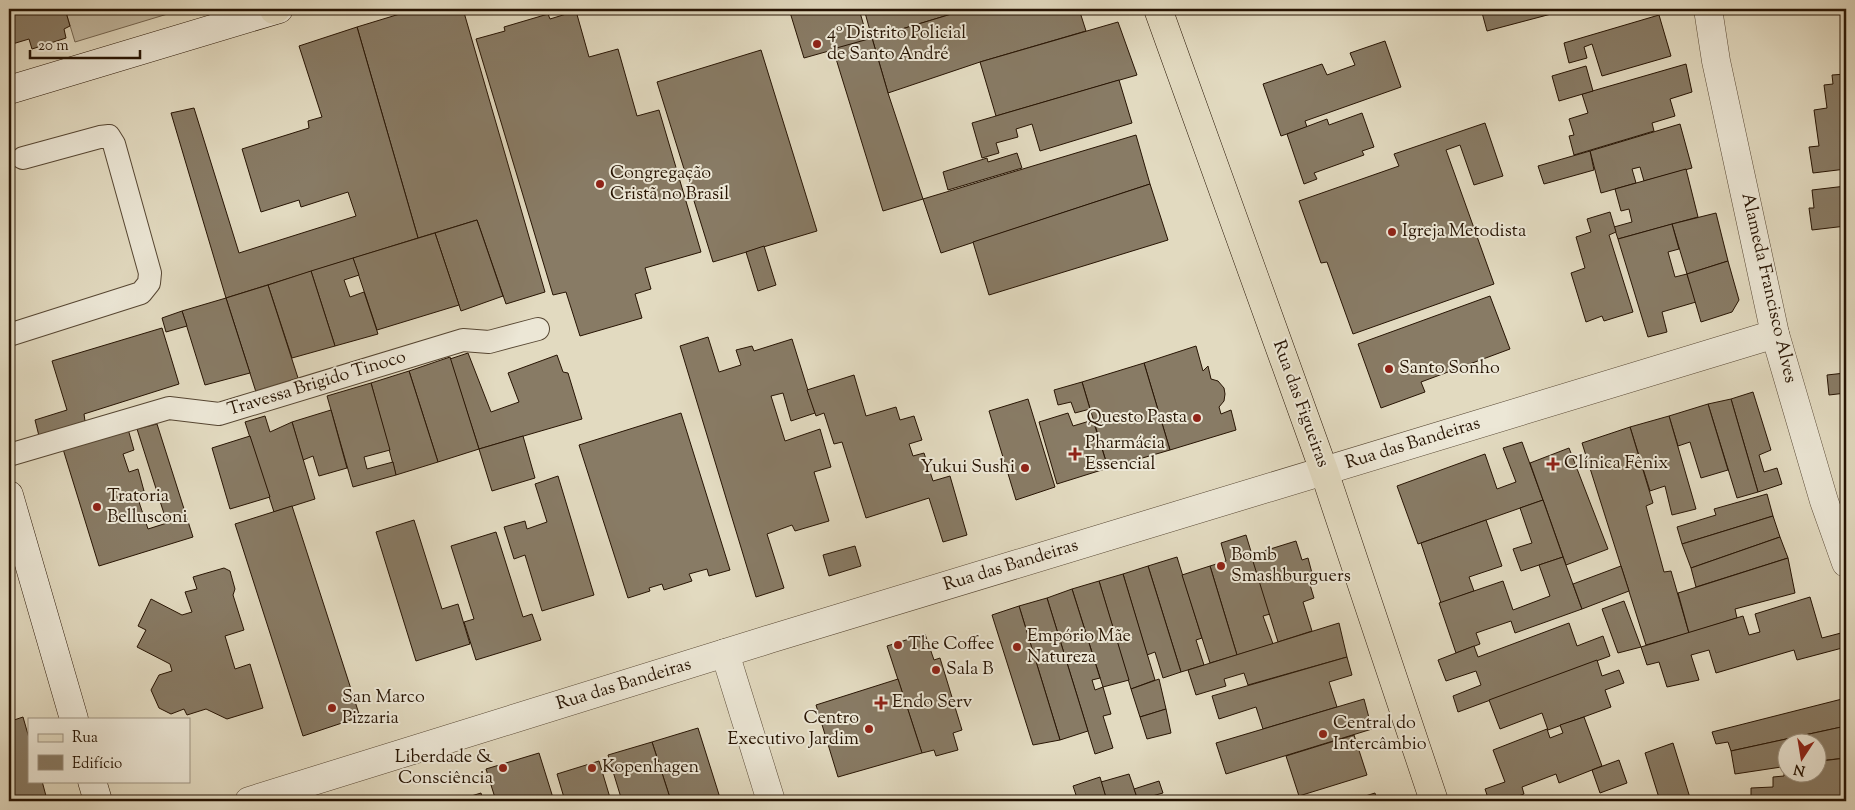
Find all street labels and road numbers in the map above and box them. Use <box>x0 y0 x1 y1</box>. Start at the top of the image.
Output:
street label: Alameda Francisco Alves <box>1733 190 1803 386</box>
street label: Rua das Figueiras <box>1265 337 1335 471</box>
street label: Travessa Brigido Tinoco <box>225 344 409 424</box>
street label: Rua das Bandeiras <box>1342 411 1484 477</box>
street label: Rua das Bandeiras <box>940 533 1082 599</box>
street label: Rua das Bandeiras <box>553 652 695 718</box>

